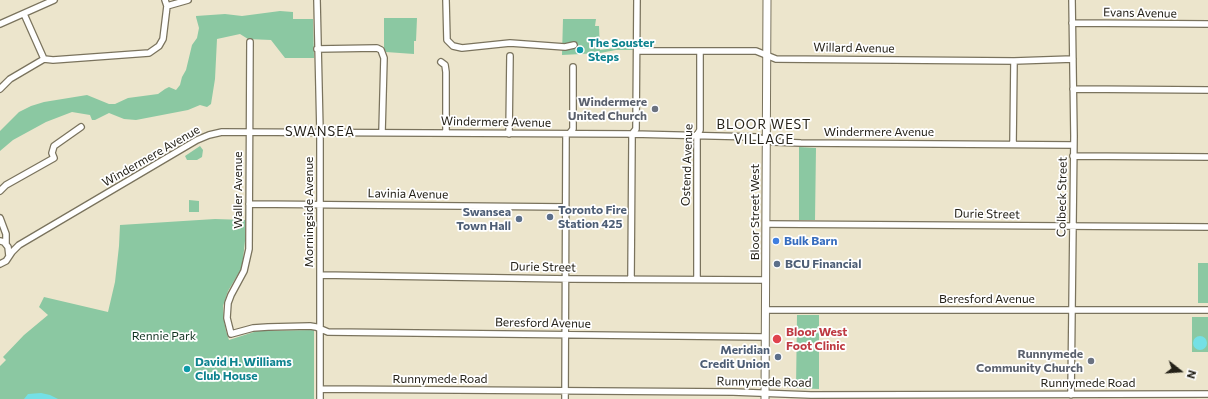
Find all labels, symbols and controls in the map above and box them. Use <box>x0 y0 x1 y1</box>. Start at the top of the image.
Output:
street label: Evans Avenue <box>1103 5 1177 21</box>
place label: The Souster Steps <box>588 36 654 64</box>
street label: Willard Avenue <box>813 40 895 56</box>
marker: The Souster Steps <box>575 45 585 55</box>
place label: Windermere United Church <box>568 95 647 123</box>
marker: Windermere United Church <box>650 104 660 114</box>
street label: Windermere Avenue <box>441 114 551 130</box>
district label: BLOOR WEST VILLAGE <box>717 117 811 148</box>
street label: Windermere Avenue <box>100 122 202 190</box>
district label: SWANSEA <box>285 124 355 140</box>
street label: Ostend Avenue <box>678 124 696 206</box>
street label: Windermere Avenue <box>824 125 934 139</box>
street label: Waller Avenue <box>231 151 245 229</box>
street label: Morningside Avenue <box>302 157 316 267</box>
street label: Colbeck Street <box>1054 157 1070 237</box>
street label: Bloor Street West <box>748 164 762 260</box>
street label: Lavinia Avenue <box>367 186 449 202</box>
place label: Toronto Fire Station 425 <box>558 203 627 231</box>
place label: Swansea Town Hall <box>456 205 511 233</box>
street label: Durie Street <box>954 206 1020 222</box>
marker: Toronto Fire Station 425 <box>545 212 555 222</box>
marker: Swansea Town Hall <box>514 214 524 224</box>
place label: Bulk Barn <box>784 234 837 248</box>
marker: Bulk Barn <box>771 236 781 246</box>
place label: BCU Financial <box>785 257 861 271</box>
street label: Durie Street <box>510 259 576 275</box>
marker: BCU Financial <box>772 259 782 269</box>
street label: Beresford Avenue <box>939 292 1035 306</box>
street label: Beresford Avenue <box>495 315 591 331</box>
place label: Bloor West Foot Clinic <box>786 325 847 353</box>
park label: Rennie Park <box>132 329 196 343</box>
marker: Bloor West Foot Clinic <box>771 333 783 345</box>
place label: Meridian Credit Union <box>700 343 770 371</box>
place label: Runnymede Community Church <box>976 347 1083 375</box>
north arrow <box>1160 351 1200 391</box>
marker: Meridian Credit Union <box>773 352 783 362</box>
place label: David H. Williams Club House <box>195 355 292 383</box>
marker: Runnymede Community Church <box>1086 356 1096 366</box>
marker: David H. Williams Club House <box>182 364 192 374</box>
text: N <box>1185 369 1199 380</box>
street label: Runnymede Road <box>393 372 487 386</box>
street label: Runnymede Road <box>716 374 812 390</box>
street label: Runnymede Road <box>1041 376 1135 390</box>

